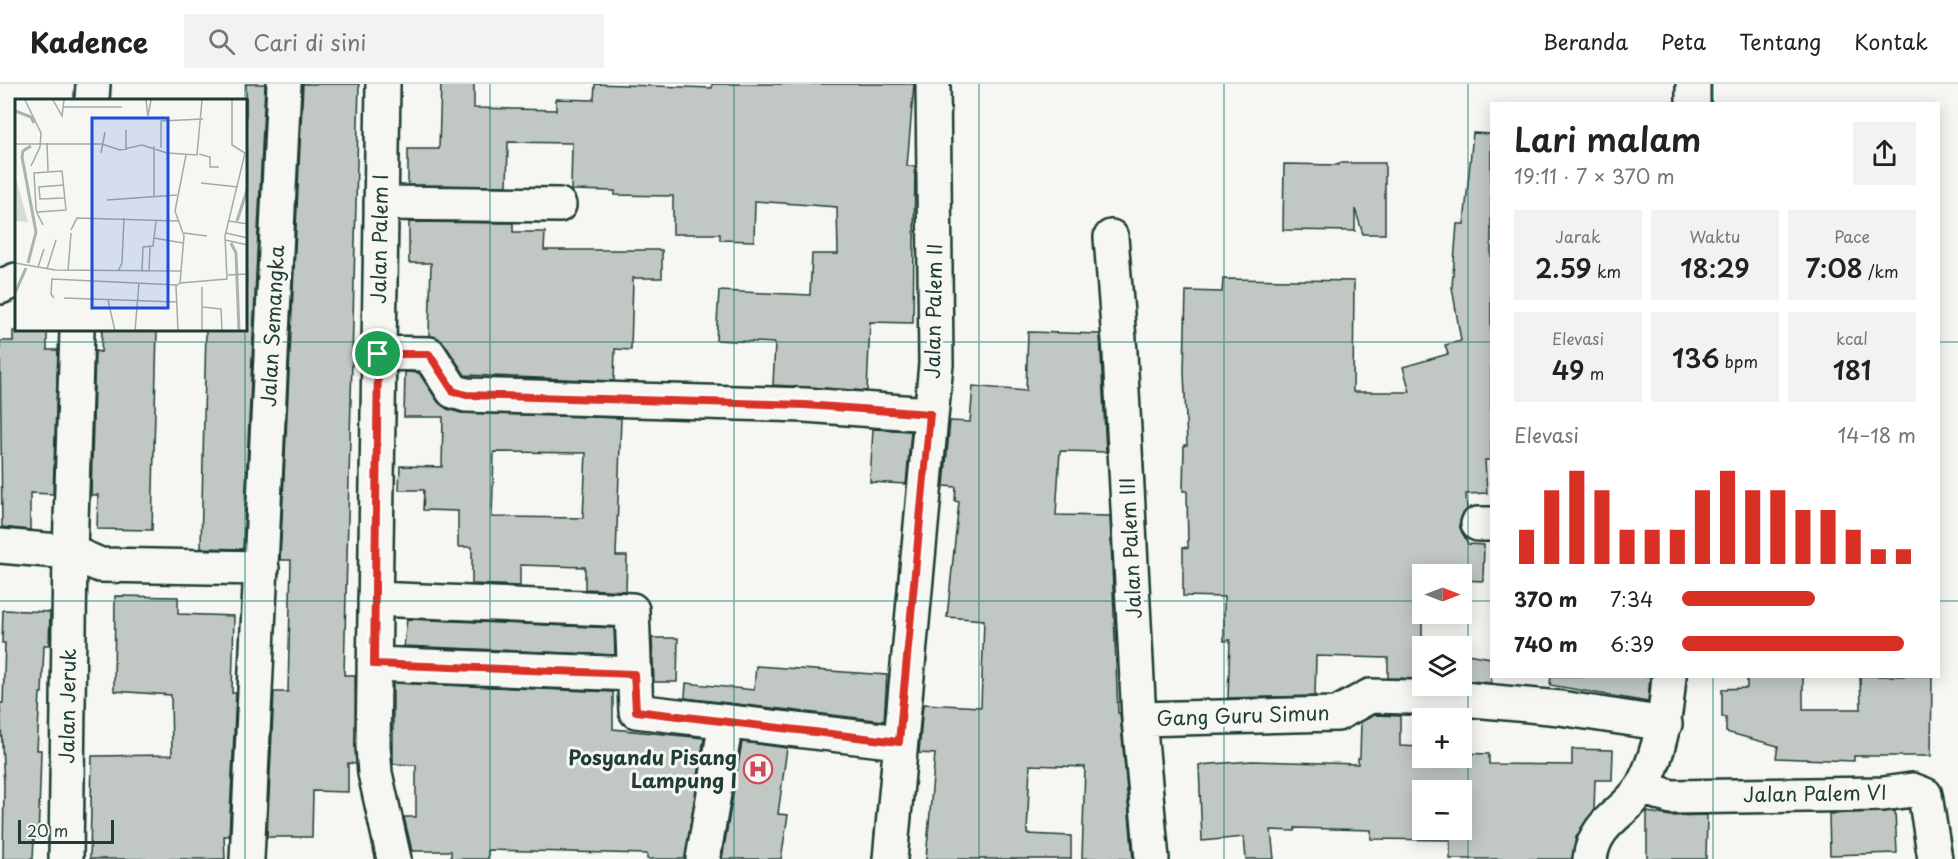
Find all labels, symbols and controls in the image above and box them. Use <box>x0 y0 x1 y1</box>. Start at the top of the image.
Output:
search box <box>184 14 604 68</box>
text: Kadence <box>30 20 148 63</box>
icon: search <box>205 25 238 58</box>
text: Cari di sini <box>253 25 367 58</box>
text: Beranda <box>1543 25 1628 57</box>
text: Peta <box>1661 25 1706 57</box>
text: Tentang <box>1739 25 1821 57</box>
text: Kontak <box>1854 25 1928 57</box>
inset map <box>15 99 248 332</box>
text: Lari malam <box>1514 113 1701 163</box>
button: share <box>1853 122 1916 185</box>
text: 19:11 · 7 × 370 m <box>1514 161 1675 191</box>
street label: Jalan Palem I <box>363 174 395 304</box>
text: Jarak <box>1555 224 1601 248</box>
text: Waktu <box>1690 224 1740 248</box>
text: Pace <box>1834 224 1870 248</box>
street label: Jalan Palem II <box>917 243 949 379</box>
street label: Jalan Semangka <box>253 244 291 408</box>
text: 2.59 <box>1535 248 1592 287</box>
text: 18:29 <box>1680 248 1750 287</box>
text: 7:08 <box>1805 248 1863 287</box>
text: km <box>1592 259 1621 283</box>
text: /km <box>1863 259 1899 283</box>
text: Elevasi <box>1552 326 1604 350</box>
text: kcal <box>1836 326 1868 350</box>
pin <box>352 328 403 379</box>
icon: arrive <box>361 337 394 370</box>
text: 136 <box>1672 338 1720 377</box>
text: bpm <box>1720 349 1758 373</box>
text: 49 <box>1552 350 1584 389</box>
text: 181 <box>1833 350 1871 389</box>
text: m <box>1584 361 1604 385</box>
text: Elevasi <box>1514 420 1579 450</box>
text: 14–18 m <box>1837 420 1916 450</box>
street label: Jalan Palem III <box>1111 476 1149 620</box>
north arrow <box>1412 564 1472 624</box>
map controls <box>1412 564 1472 840</box>
text: 370 m <box>1514 584 1578 614</box>
text: 7:34 <box>1610 584 1653 614</box>
text: 740 m <box>1514 629 1578 659</box>
text: 6:39 <box>1610 629 1654 659</box>
button: layers <box>1412 636 1472 696</box>
street label: Jalan Jeruk <box>51 648 83 764</box>
street label: Gang Guru Simun <box>1156 697 1330 733</box>
button: + <box>1412 708 1472 768</box>
place label: Posyandu Pisang Lampung I <box>568 742 737 795</box>
hospital icon: Posyandu Pisang Lampung I <box>742 753 774 785</box>
street label: Jalan Palem VI <box>1743 777 1887 809</box>
button: − <box>1412 780 1472 840</box>
scale bar <box>18 817 114 844</box>
text: 20 m <box>27 818 68 842</box>

